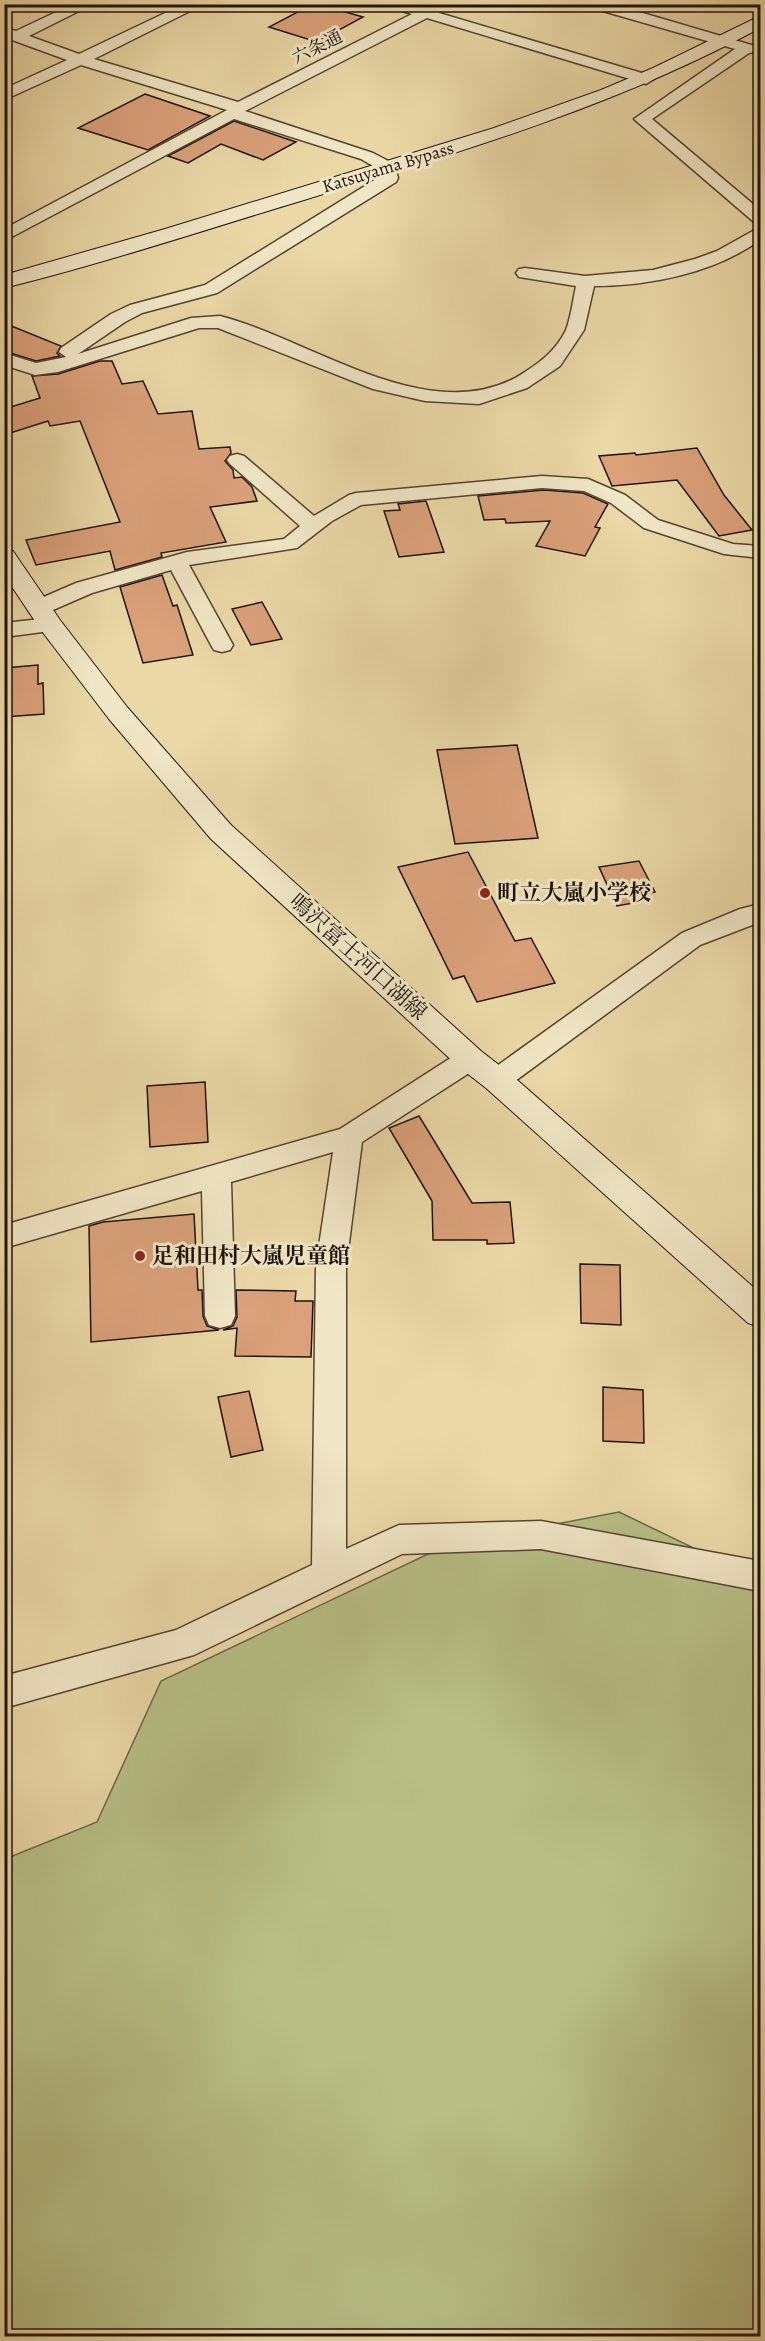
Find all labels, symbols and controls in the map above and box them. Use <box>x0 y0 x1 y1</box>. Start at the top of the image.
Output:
street label: 六条通 <box>287 24 347 70</box>
street label: Katsuyama Bypass <box>319 136 457 198</box>
place label: 町立大嵐小学校 <box>497 878 651 908</box>
marker: 町立大嵐小学校 <box>478 886 492 900</box>
street label: 鳴沢富士河口湖線 <box>283 887 433 1027</box>
place label: 足和田村大嵐児童館 <box>152 1241 350 1271</box>
marker: 足和田村大嵐児童館 <box>133 1249 147 1263</box>

